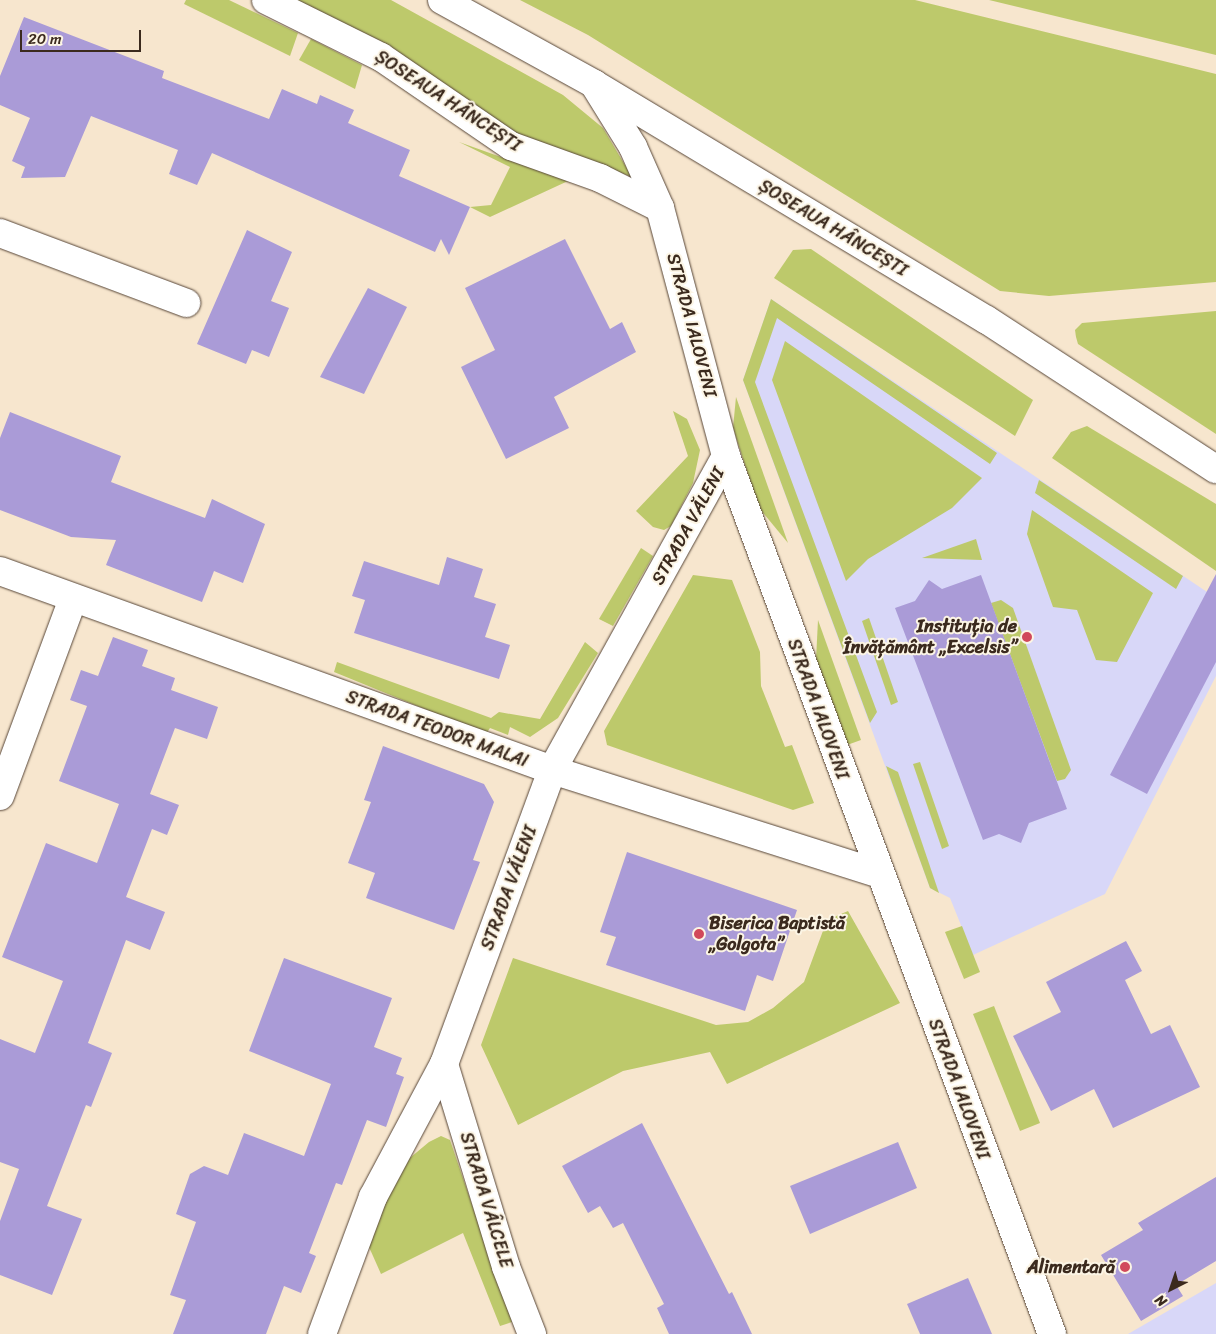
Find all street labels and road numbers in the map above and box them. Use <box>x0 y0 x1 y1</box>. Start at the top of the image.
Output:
street label: ȘOSEAUA HÂNCEȘTI <box>372 46 524 156</box>
street label: ȘOSEAUA HÂNCEȘTI <box>755 175 911 281</box>
street label: STRADA IALOVENI <box>662 251 722 399</box>
street label: STRADA VĂLENI <box>648 465 728 587</box>
street label: STRADA IALOVENI <box>783 636 853 782</box>
street label: STRADA TEODOR MALAI <box>343 686 531 772</box>
street label: STRADA VĂLENI <box>477 825 541 951</box>
street label: STRADA IALOVENI <box>924 1016 994 1162</box>
street label: STRADA VÂLCELE <box>456 1131 516 1269</box>

